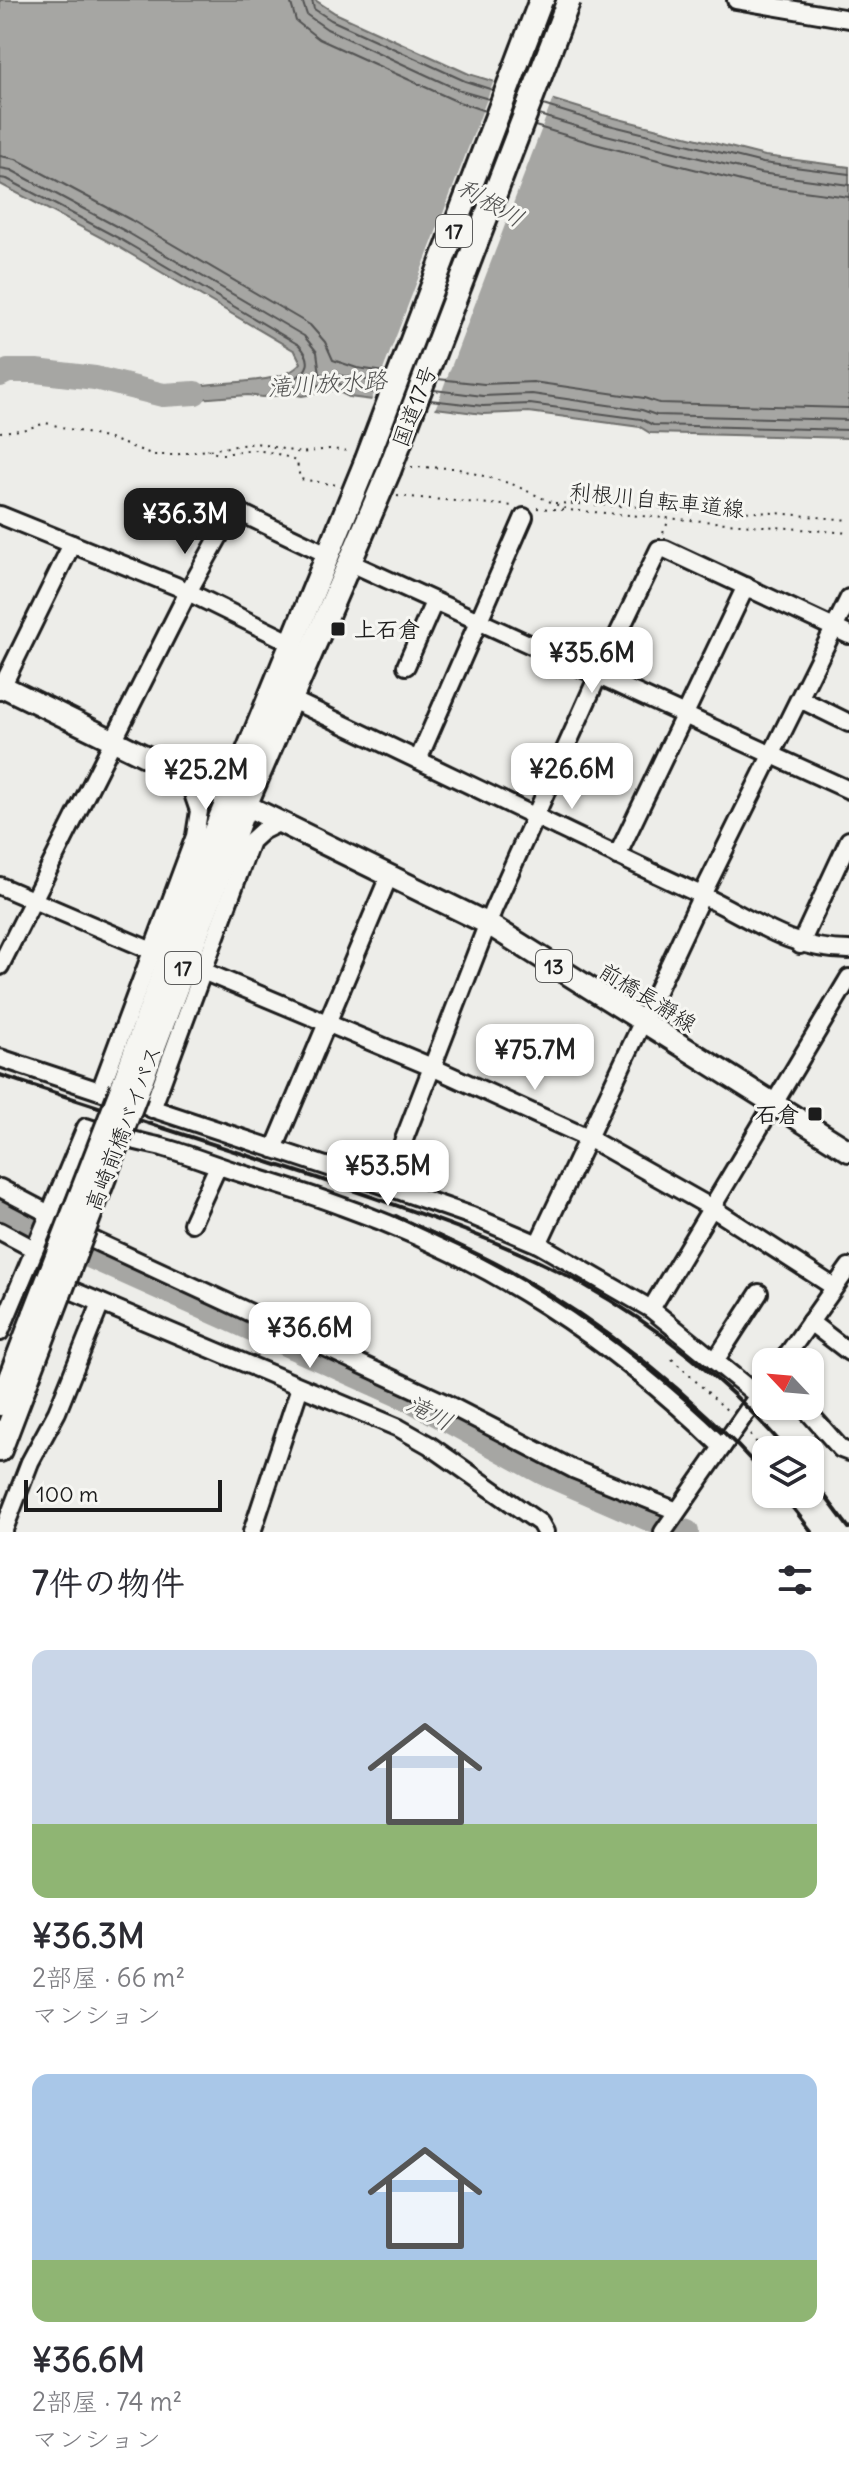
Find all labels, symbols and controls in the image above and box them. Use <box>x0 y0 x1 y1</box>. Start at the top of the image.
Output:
water label: 利根川 <box>452 171 530 233</box>
road number: 17 <box>436 215 472 247</box>
street label: 国道17号 <box>386 361 442 451</box>
water label: 滝川放水路 <box>266 364 390 402</box>
street label: 利根川自転車道線 <box>568 477 746 523</box>
pin: ¥36.3M <box>120 488 250 556</box>
text: ¥36.3M <box>142 497 228 530</box>
place label: 上石倉 <box>354 615 420 643</box>
marker: 上石倉 <box>329 620 347 638</box>
pin: ¥35.6M <box>527 627 657 695</box>
text: ¥35.6M <box>549 636 635 669</box>
pin: ¥26.6M <box>507 743 637 811</box>
pin: ¥25.2M <box>141 744 271 812</box>
text: ¥26.6M <box>529 752 615 785</box>
text: ¥25.2M <box>163 753 249 786</box>
road number: 13 <box>536 950 572 982</box>
road number: 17 <box>165 952 201 984</box>
street label: 前橋長瀞線 <box>594 956 702 1038</box>
pin: ¥75.7M <box>470 1024 600 1092</box>
text: ¥75.7M <box>494 1033 576 1066</box>
street label: 高崎前橋バイパス <box>78 1041 168 1215</box>
place label: 石倉 <box>755 1100 799 1128</box>
marker: 石倉 <box>806 1105 824 1123</box>
pin: ¥53.5M <box>323 1140 453 1208</box>
text: ¥53.5M <box>345 1149 431 1182</box>
pin: ¥36.6M <box>245 1302 375 1370</box>
text: ¥36.6M <box>267 1311 353 1344</box>
north arrow <box>752 1348 824 1420</box>
map controls <box>752 1348 824 1508</box>
water label: 滝川 <box>402 1387 458 1437</box>
button: layers <box>752 1436 824 1508</box>
scale bar <box>24 1476 222 1512</box>
text: 100 m <box>36 1480 98 1508</box>
icon: filters <box>773 1558 817 1602</box>
text: 7件の物件 <box>32 1561 185 1604</box>
icon: home <box>353 1702 497 1846</box>
text: ¥36.3M <box>32 1914 145 1957</box>
text: 2部屋 · 66 m² <box>32 1961 185 1994</box>
text: マンション <box>32 1998 161 2031</box>
icon: home <box>353 2126 497 2270</box>
text: ¥36.6M <box>32 2338 145 2381</box>
text: 2部屋 · 74 m² <box>32 2385 182 2418</box>
text: マンション <box>32 2422 161 2455</box>

